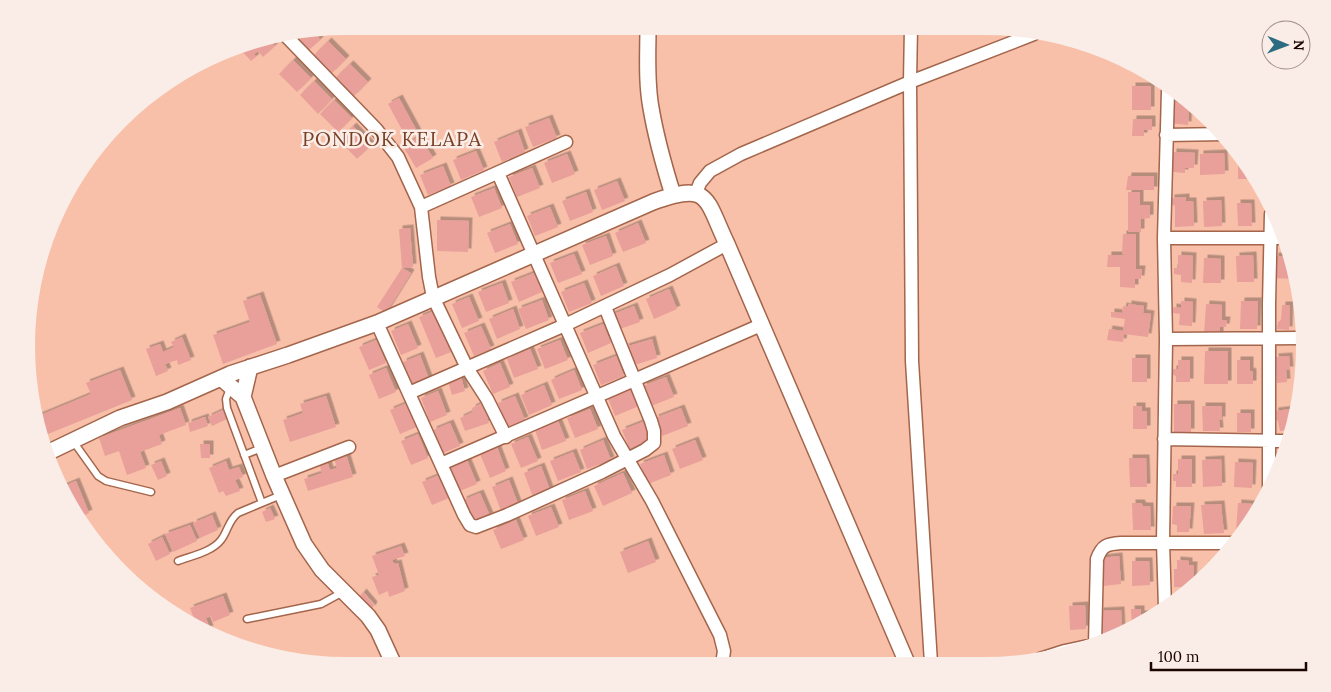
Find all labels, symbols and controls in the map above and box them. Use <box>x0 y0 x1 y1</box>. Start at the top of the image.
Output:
north arrow <box>1261 20 1311 70</box>
text: N <box>1290 40 1308 51</box>
district label: PONDOK KELAPA <box>302 126 482 151</box>
scale bar <box>1151 640 1306 672</box>
text: 100 m <box>1158 647 1199 666</box>

